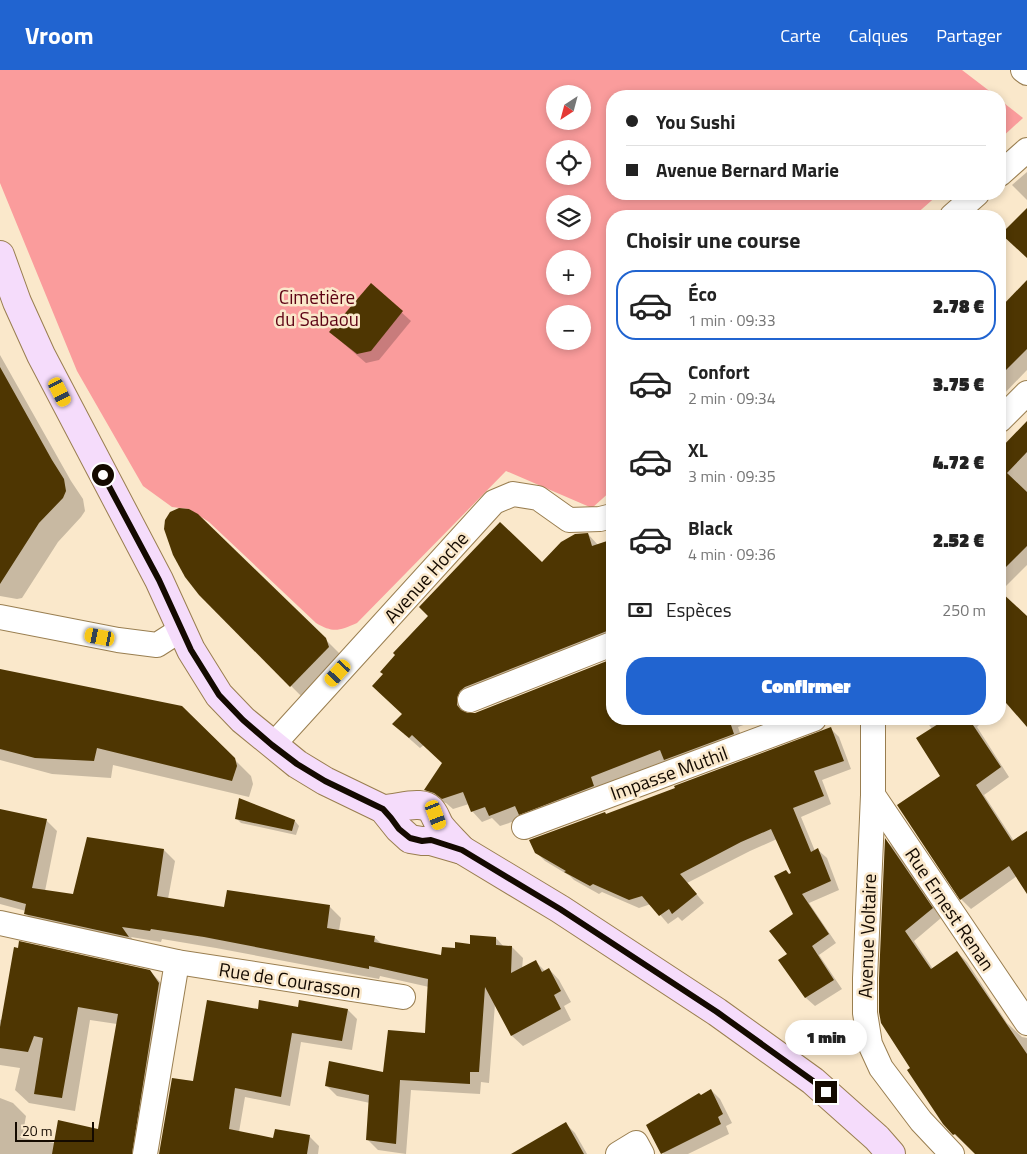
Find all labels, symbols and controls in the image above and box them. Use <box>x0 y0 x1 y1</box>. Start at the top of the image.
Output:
text: Vroom <box>25 17 94 53</box>
text: Carte <box>780 22 821 49</box>
text: Calques <box>849 22 908 49</box>
text: Partager <box>936 22 1002 49</box>
north arrow <box>546 85 591 130</box>
map controls <box>546 85 591 350</box>
text: You Sushi <box>656 107 735 136</box>
button: locate <box>546 140 591 185</box>
text: Avenue Bernard Marie <box>656 155 839 184</box>
button: layers <box>546 195 591 240</box>
text: Choisir une course <box>626 223 800 257</box>
button: + <box>546 250 591 295</box>
text: Éco <box>688 279 717 308</box>
park label: Cimetière du Sabaou <box>275 282 359 333</box>
icon: car <box>628 283 673 328</box>
text: 2.78 € <box>933 291 984 320</box>
button: − <box>546 305 591 350</box>
text: 1 min · 09:33 <box>688 308 776 332</box>
text: Confort <box>688 357 750 386</box>
icon: car <box>628 361 673 406</box>
text: 3.75 € <box>933 369 984 398</box>
car <box>46 375 73 409</box>
text: 2 min · 09:34 <box>688 386 776 410</box>
text: XL <box>688 435 708 464</box>
icon: car <box>628 439 673 484</box>
text: 4.72 € <box>933 447 984 476</box>
route start <box>92 464 114 486</box>
text: 3 min · 09:35 <box>688 464 776 488</box>
text: Black <box>688 513 733 542</box>
icon: car <box>628 517 673 562</box>
street label: Avenue Hoche <box>377 524 475 629</box>
text: 2.52 € <box>933 525 984 554</box>
text: 4 min · 09:36 <box>688 542 776 566</box>
text: Espèces <box>666 595 732 624</box>
icon: cash <box>626 596 654 624</box>
text: 250 m <box>942 598 986 622</box>
car <box>83 627 116 647</box>
car <box>322 657 353 689</box>
button: Confirmer <box>626 657 986 715</box>
street label: Impasse Muthil <box>606 738 732 807</box>
car <box>423 798 448 832</box>
street label: Rue Ernest Renan <box>898 841 1002 976</box>
street label: Avenue Voltaire <box>850 873 883 999</box>
street label: Rue de Courasson <box>217 954 363 1005</box>
callout: 1 min <box>785 1020 867 1054</box>
text: 1 min <box>806 1025 846 1049</box>
route end <box>815 1081 837 1103</box>
scale bar <box>15 1119 94 1142</box>
text: 20 m <box>22 1120 52 1141</box>

